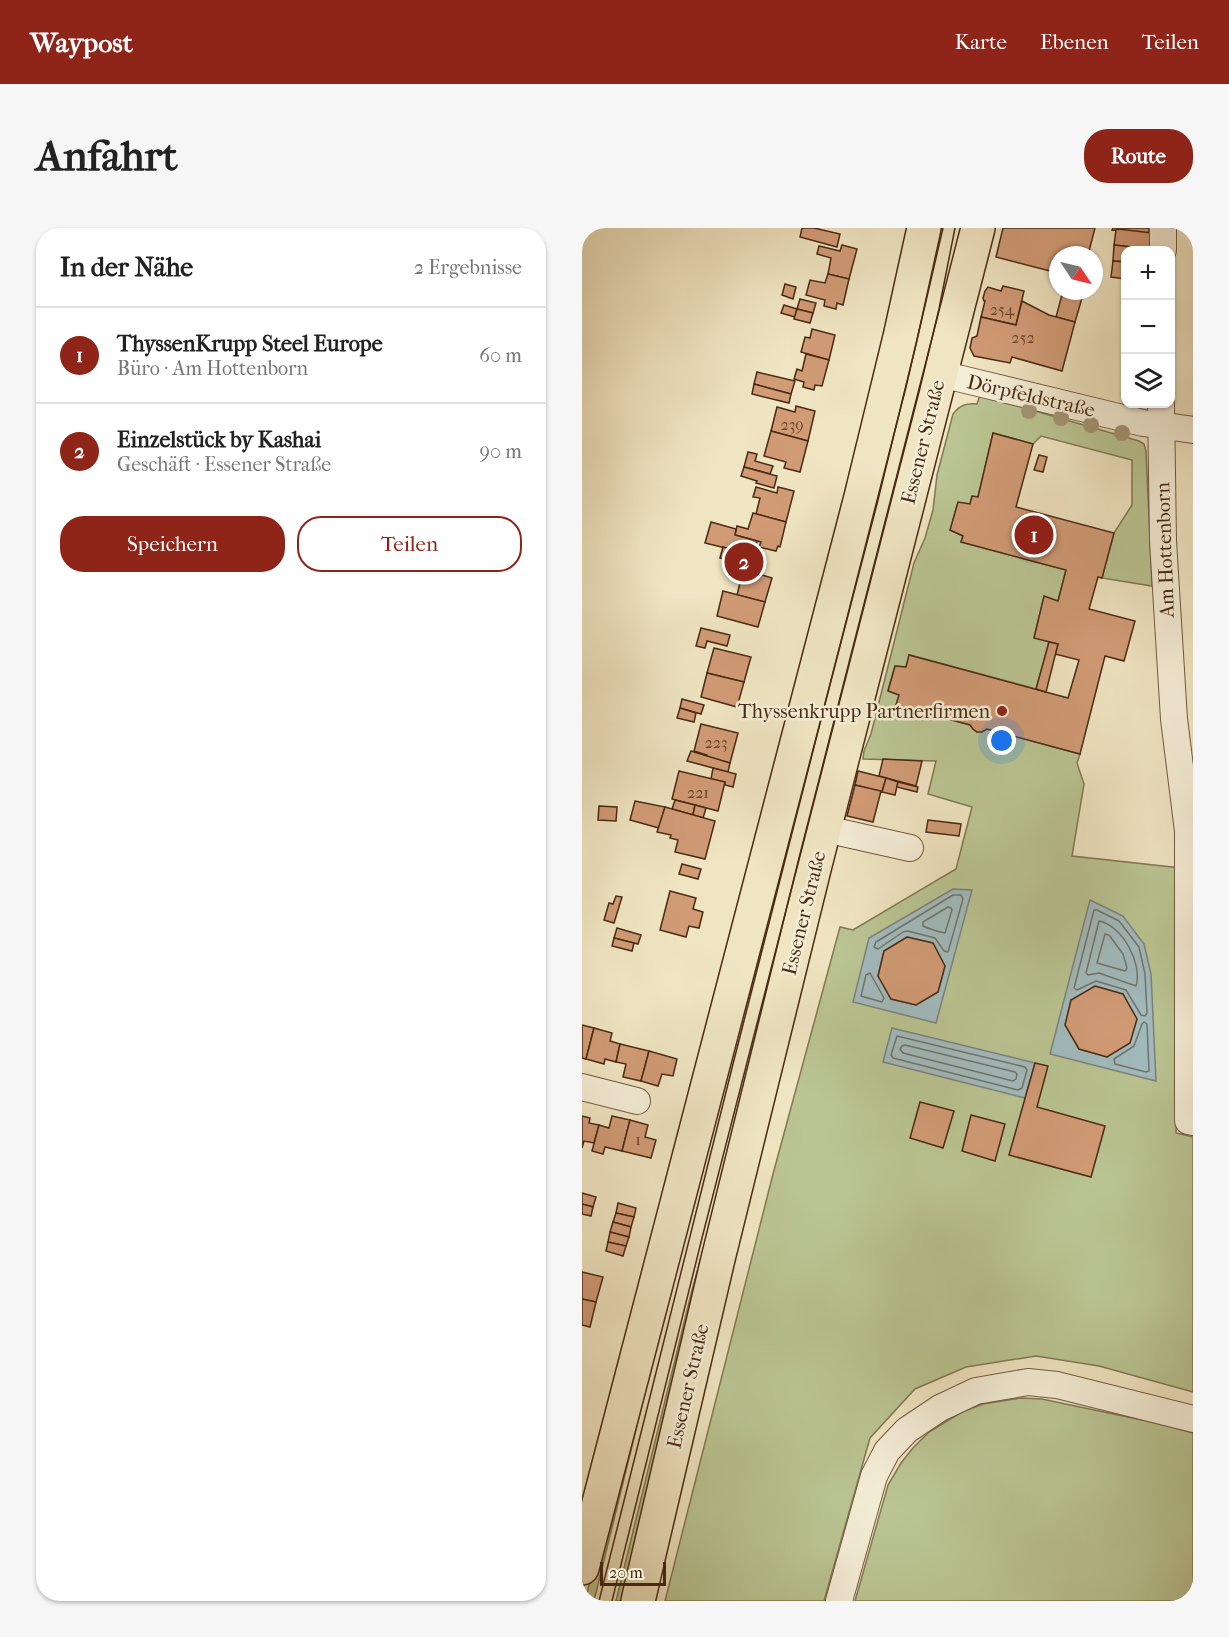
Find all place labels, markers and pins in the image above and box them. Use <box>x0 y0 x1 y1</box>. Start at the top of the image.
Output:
pin: 1 <box>1014 512 1054 558</box>
pin: 2 <box>724 540 764 584</box>
place label: Thyssenkrupp Partnerfirmen <box>738 700 990 723</box>
marker: Thyssenkrupp Partnerfirmen <box>995 704 1009 718</box>

